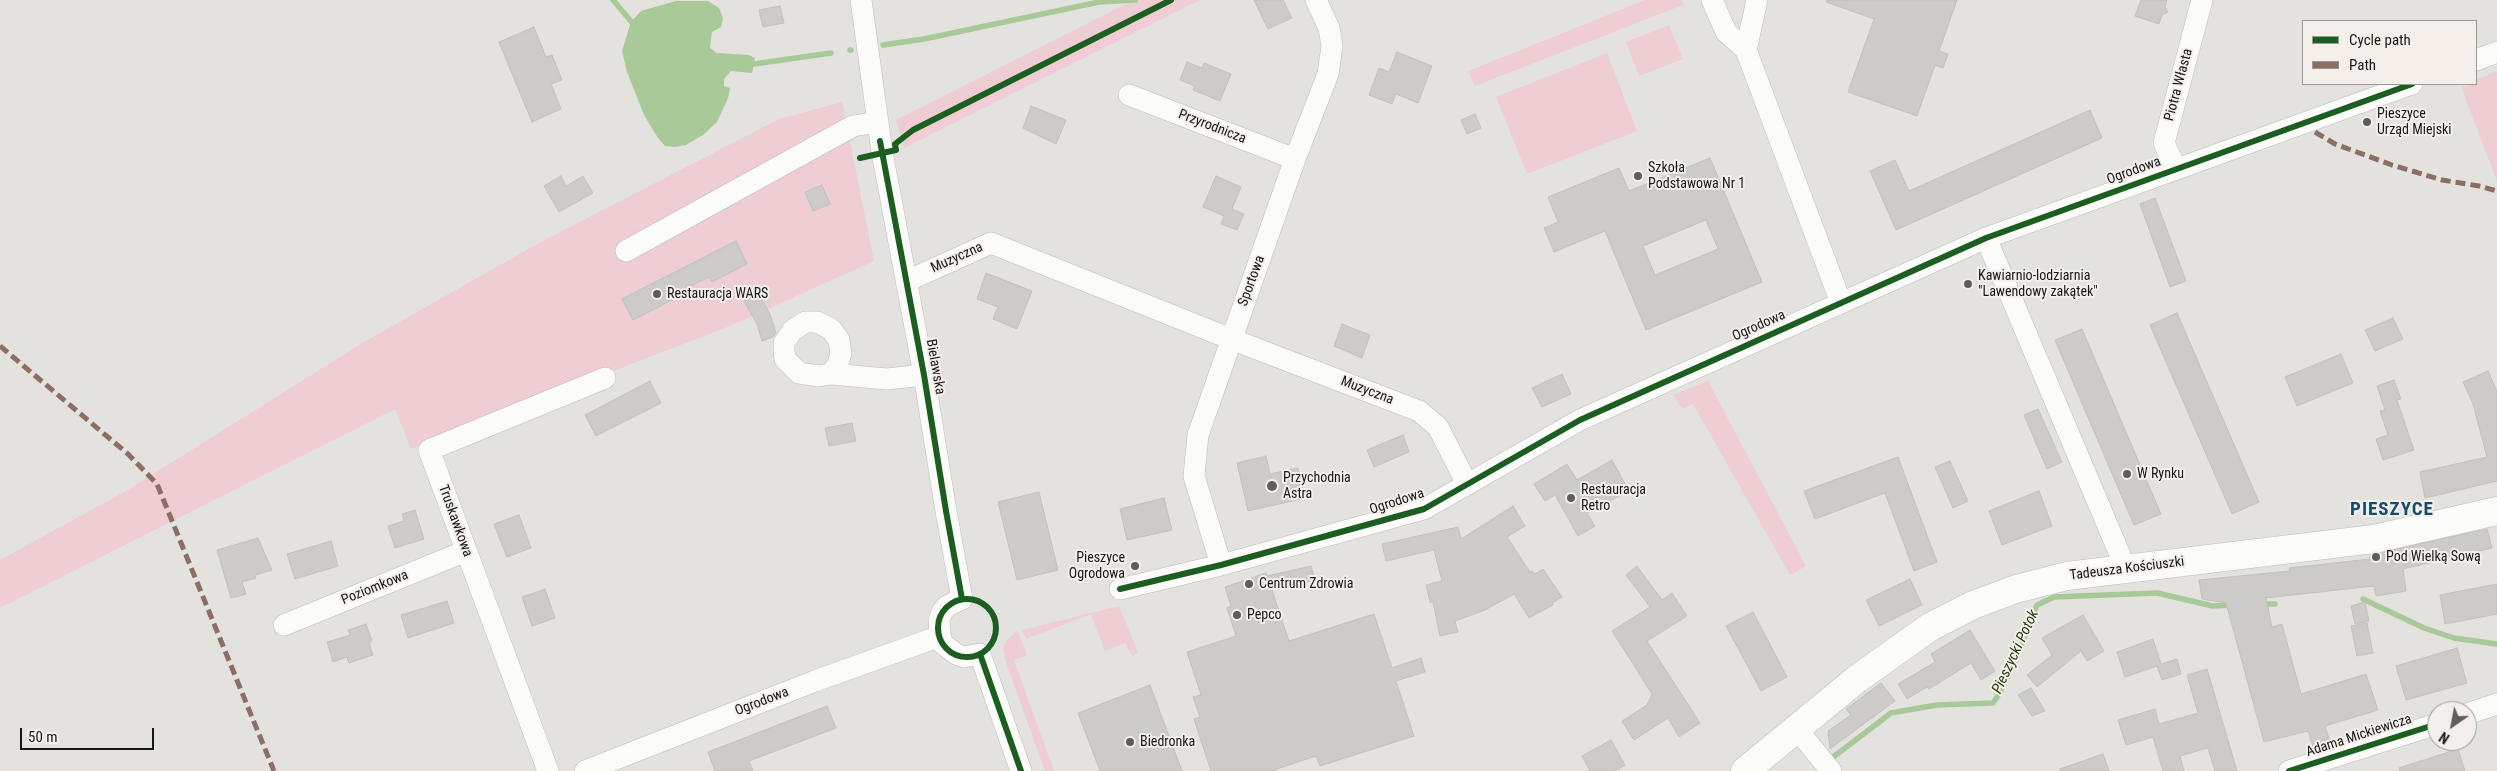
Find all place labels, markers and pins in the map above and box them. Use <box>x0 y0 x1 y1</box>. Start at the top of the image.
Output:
place label: Pieszyce Urząd Miejski <box>2377 106 2452 138</box>
marker: Pieszyce Urząd Miejski <box>2361 116 2373 128</box>
place label: Szkoła Podstawowa Nr 1 <box>1648 160 1745 192</box>
marker: Szkoła Podstawowa Nr 1 <box>1632 170 1644 182</box>
place label: Kawiarnio-lodziarnia "Lawendowy zakątek" <box>1978 268 2098 300</box>
marker: Kawiarnio-lodziarnia "Lawendowy zakątek" <box>1962 278 1974 290</box>
place label: Restauracja WARS <box>667 286 768 302</box>
marker: Restauracja WARS <box>651 288 663 300</box>
place label: W Rynku <box>2137 466 2184 482</box>
marker: W Rynku <box>2121 468 2133 480</box>
place label: Przychodnia Astra <box>1283 470 1351 502</box>
marker: Przychodnia Astra <box>1265 479 1279 493</box>
place label: Restauracja Retro <box>1581 482 1646 514</box>
marker: Restauracja Retro <box>1565 492 1577 504</box>
place label: Pod Wielką Sową <box>2386 549 2481 565</box>
place label: Pieszyce Ogrodowa <box>1069 550 1125 582</box>
marker: Pod Wielką Sową <box>2370 551 2382 563</box>
marker: Pieszyce Ogrodowa <box>1129 560 1141 572</box>
place label: Centrum Zdrowia <box>1259 576 1354 592</box>
marker: Centrum Zdrowia <box>1243 578 1255 590</box>
place label: Pepco <box>1247 607 1282 623</box>
marker: Pepco <box>1231 609 1243 621</box>
place label: Biedronka <box>1140 734 1195 750</box>
marker: Biedronka <box>1124 736 1136 748</box>

